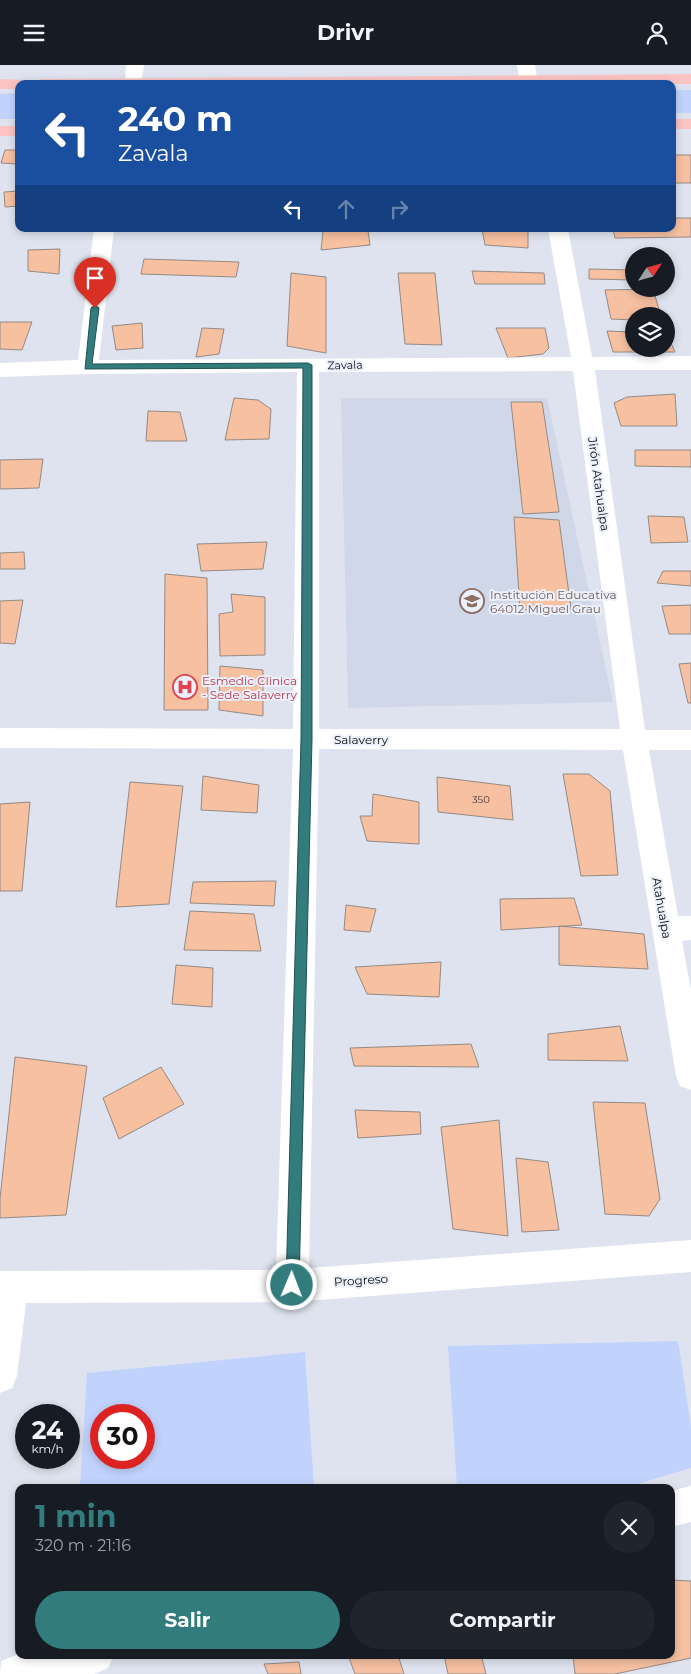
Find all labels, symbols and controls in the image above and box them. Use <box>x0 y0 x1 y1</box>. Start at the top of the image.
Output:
icon: menu <box>20 19 48 47</box>
text: Drivr <box>317 19 374 46</box>
icon: person <box>643 19 671 47</box>
text: 240 m <box>118 97 233 140</box>
icon: left <box>35 100 100 165</box>
text: Zavala <box>118 140 188 167</box>
icon: left <box>279 195 307 223</box>
icon: ahead <box>332 195 360 223</box>
icon: right <box>385 195 413 223</box>
north arrow <box>625 247 675 297</box>
map controls <box>625 247 675 357</box>
pin <box>74 257 116 308</box>
icon: arrive <box>81 264 109 292</box>
button: layers <box>625 307 675 357</box>
street label: Zavala <box>327 358 363 372</box>
street label: Jirón Atahualpa <box>585 435 613 532</box>
place label: Institución Educativa 64012 Miguel Grau <box>490 587 617 616</box>
school or university icon: Institución Educativa 64012 Miguel Grau <box>459 588 485 614</box>
place label: Esmedic Clinica - Sede Salaverry <box>202 673 298 702</box>
hospital icon: Esmedic Clinica - Sede Salaverry <box>172 674 198 700</box>
street label: Salaverry <box>334 732 389 747</box>
house number: 350 <box>472 793 490 806</box>
street label: Atahualpa <box>649 876 675 940</box>
position arrow <box>265 1258 317 1310</box>
street label: Progreso <box>334 1271 388 1289</box>
speed limit sign: 30 <box>90 1404 155 1469</box>
text: 24 <box>32 1415 63 1445</box>
text: km/h <box>31 1441 64 1456</box>
text: 1 min <box>35 1498 116 1535</box>
button: close <box>603 1501 655 1553</box>
text: 320 m · 21:16 <box>35 1536 131 1555</box>
button: Salir <box>35 1591 340 1649</box>
button: Compartir <box>350 1591 655 1649</box>

